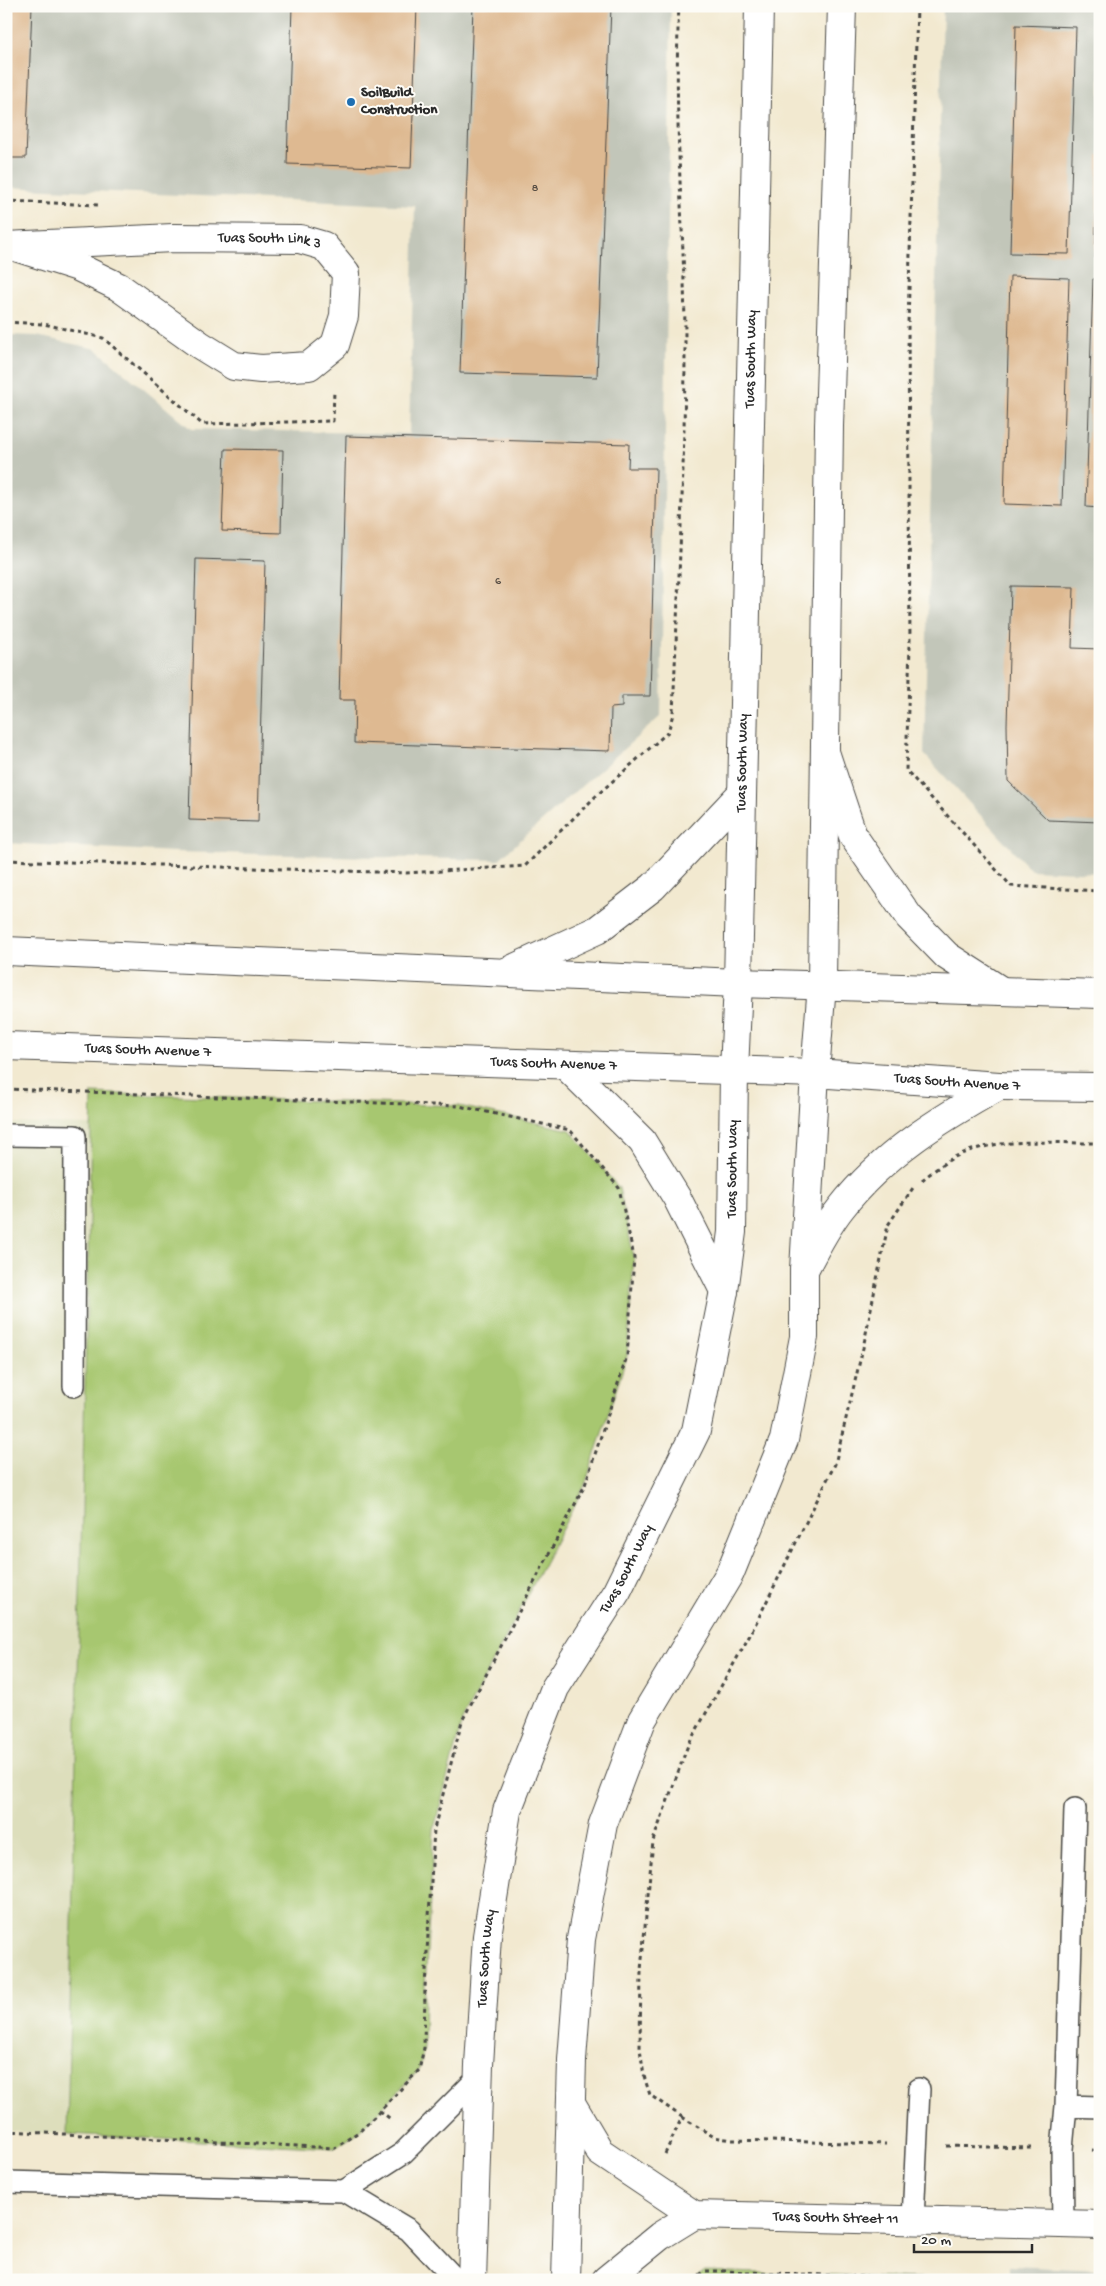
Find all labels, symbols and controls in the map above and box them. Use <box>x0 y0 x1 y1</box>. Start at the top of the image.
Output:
place label: SoilBuild Construction <box>360 84 438 119</box>
marker: SoilBuild Construction <box>345 96 357 108</box>
house number: 8 <box>532 182 539 196</box>
street label: Tuas South Link 3 <box>217 229 324 254</box>
street label: Tuas South Way <box>741 309 761 409</box>
house number: 6 <box>495 575 502 589</box>
street label: Tuas South Way <box>733 713 753 813</box>
street label: Tuas South Avenue 7 <box>83 1040 213 1062</box>
street label: Tuas South Avenue 7 <box>489 1053 618 1075</box>
street label: Tuas South Avenue 7 <box>893 1070 1022 1095</box>
street label: Tuas South Way <box>723 1119 742 1219</box>
street label: Tuas South Way <box>595 1521 658 1618</box>
street label: Tuas South Way <box>474 1908 500 2009</box>
street label: Tuas South Street 11 <box>772 2208 899 2229</box>
scale bar <box>914 2221 1031 2253</box>
text: 20 m <box>921 2232 951 2250</box>

